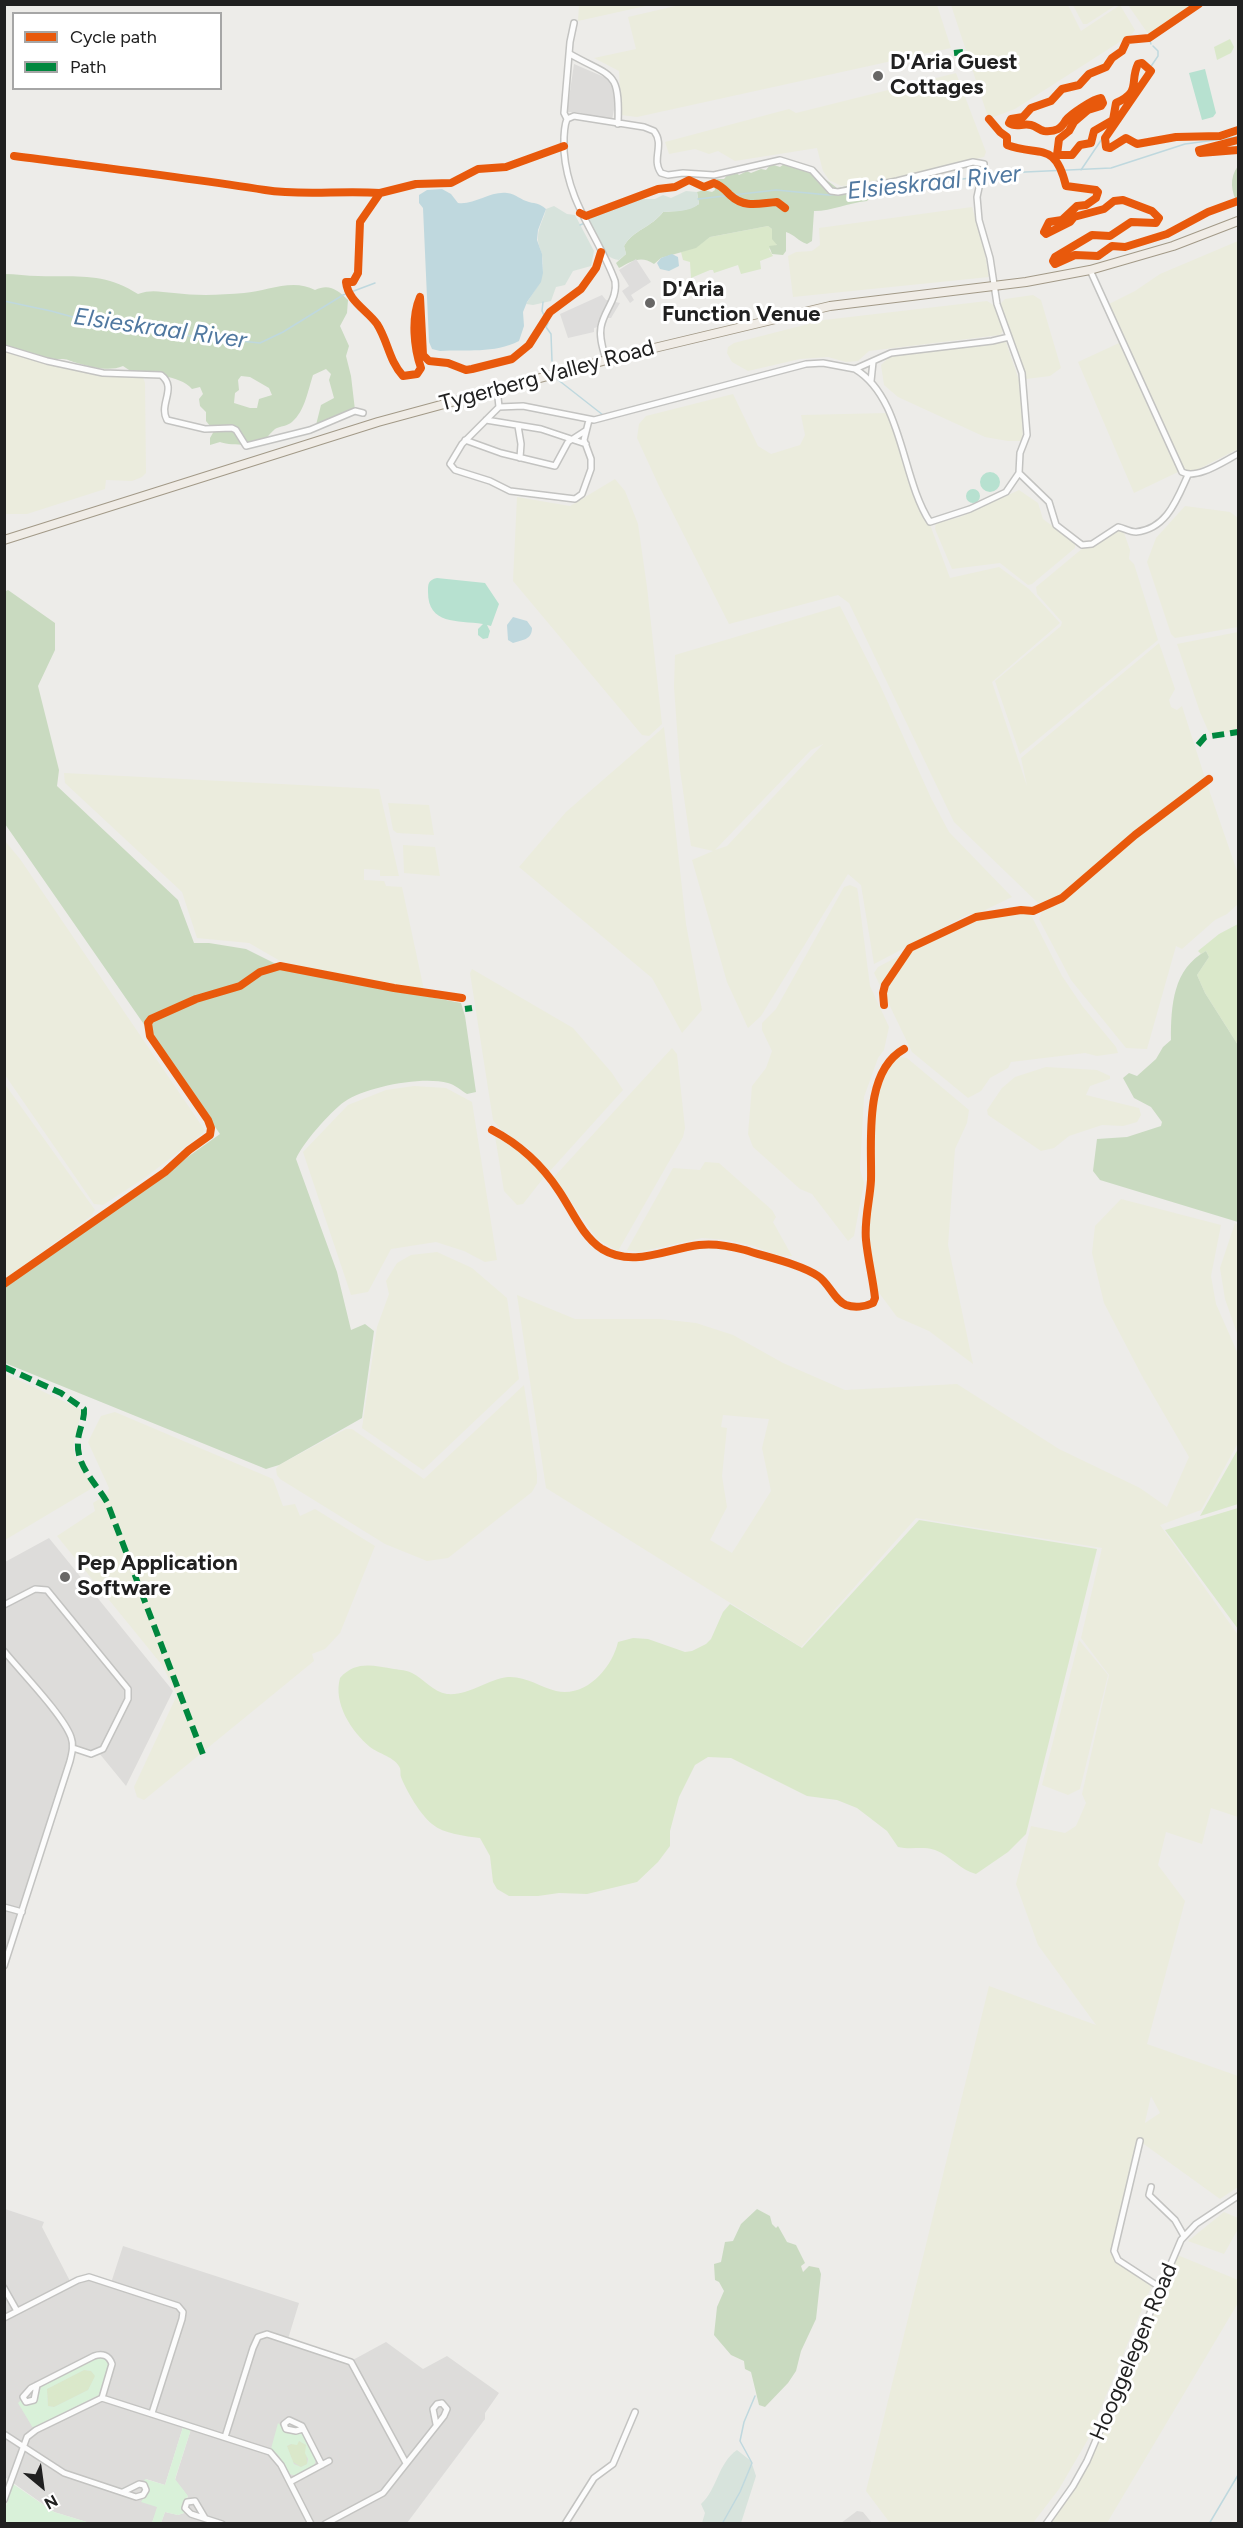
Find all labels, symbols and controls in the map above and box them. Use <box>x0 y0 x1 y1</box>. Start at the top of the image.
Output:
legend <box>12 12 222 90</box>
text: Cycle path <box>70 26 157 48</box>
place label: D'Aria Guest Cottages <box>890 50 1018 101</box>
text: Path <box>70 56 106 78</box>
marker: D'Aria Guest Cottages <box>871 69 885 83</box>
water label: Elsieskraal River <box>846 160 1022 206</box>
place label: D'Aria Function Venue <box>662 277 820 328</box>
marker: D'Aria Function Venue <box>643 296 657 310</box>
water label: Elsieskraal River <box>72 303 248 355</box>
street label: Tygerberg Valley Road <box>437 335 657 417</box>
place label: Pep Application Software <box>77 1551 238 1603</box>
marker: Pep Application Software <box>58 1570 72 1584</box>
street label: Hooggelegen Road <box>1085 2259 1183 2445</box>
north arrow <box>12 2456 72 2516</box>
text: N <box>41 2491 61 2513</box>

